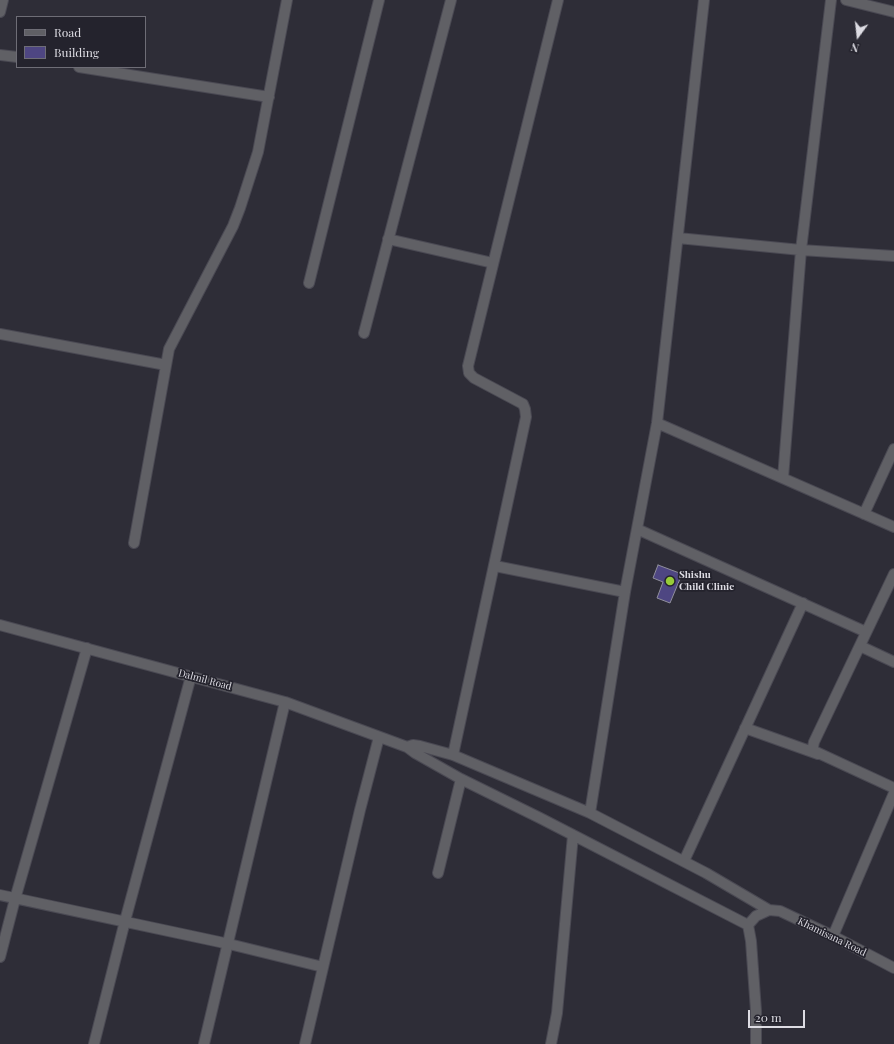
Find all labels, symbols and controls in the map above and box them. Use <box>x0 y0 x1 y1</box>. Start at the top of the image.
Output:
legend <box>16 16 146 68</box>
north arrow <box>838 16 878 56</box>
text: Road <box>54 24 81 40</box>
text: N <box>849 40 861 56</box>
text: Building <box>54 44 99 60</box>
place label: Shishu Child Clinic <box>679 569 734 592</box>
marker: Shishu Child Clinic <box>664 575 676 587</box>
street label: Dalmil Road <box>177 667 233 693</box>
street label: Khamisana Road <box>796 915 868 959</box>
scale bar <box>750 1002 807 1028</box>
text: 20 m <box>755 1009 782 1025</box>

